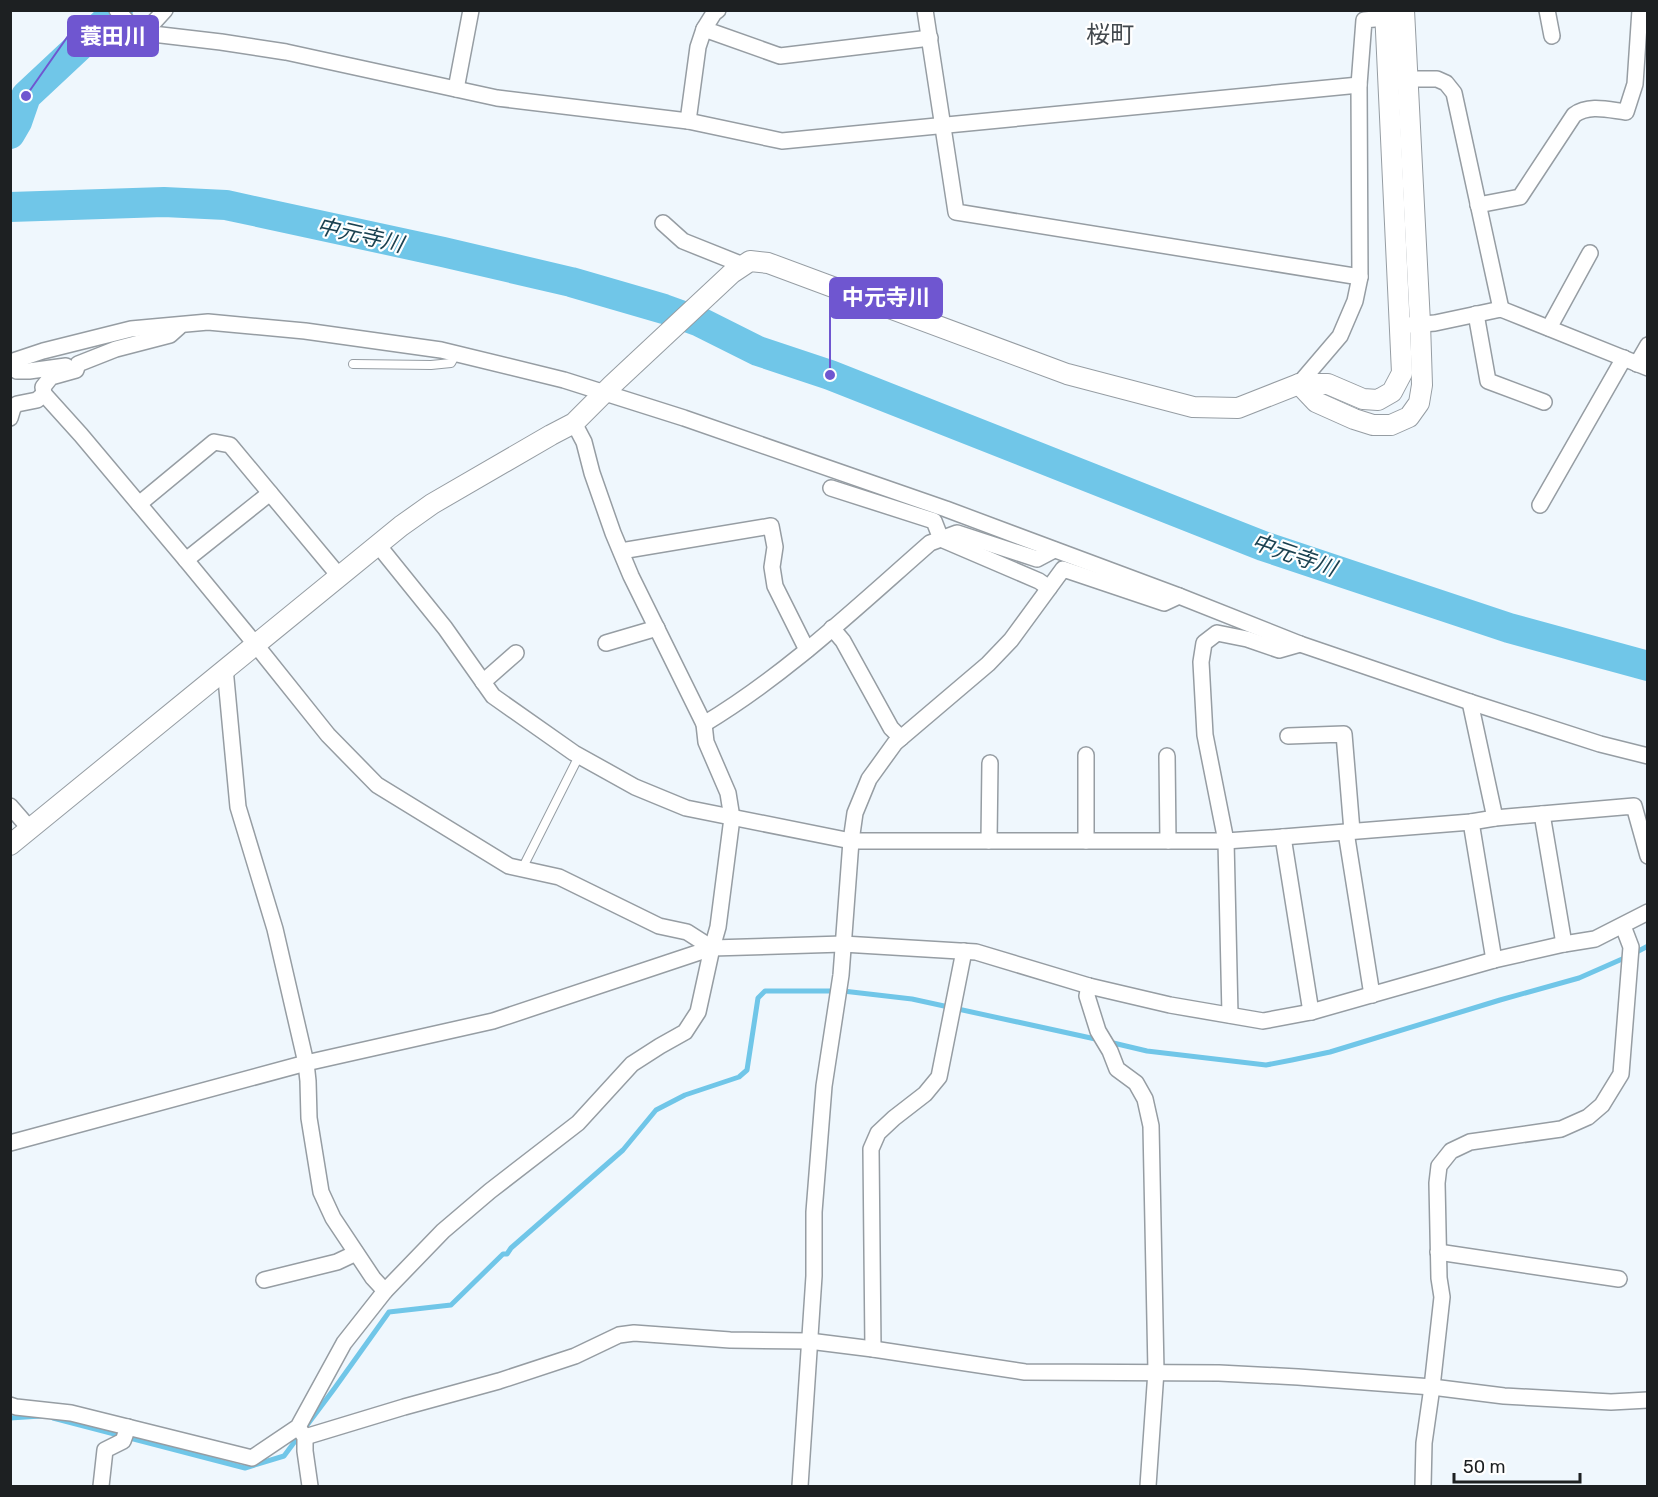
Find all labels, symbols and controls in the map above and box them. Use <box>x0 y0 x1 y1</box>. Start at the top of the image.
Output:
callout: 蓑田川 <box>68 16 158 56</box>
district label: 桜町 <box>1086 21 1134 49</box>
text: 蓑田川 <box>80 23 146 50</box>
water label: 中元寺川 <box>314 212 408 259</box>
callout: 中元寺川 <box>830 278 942 318</box>
text: 中元寺川 <box>842 284 930 311</box>
water label: 中元寺川 <box>1248 528 1342 583</box>
scale bar <box>1454 1446 1580 1484</box>
text: 50 m <box>1463 1456 1506 1478</box>

